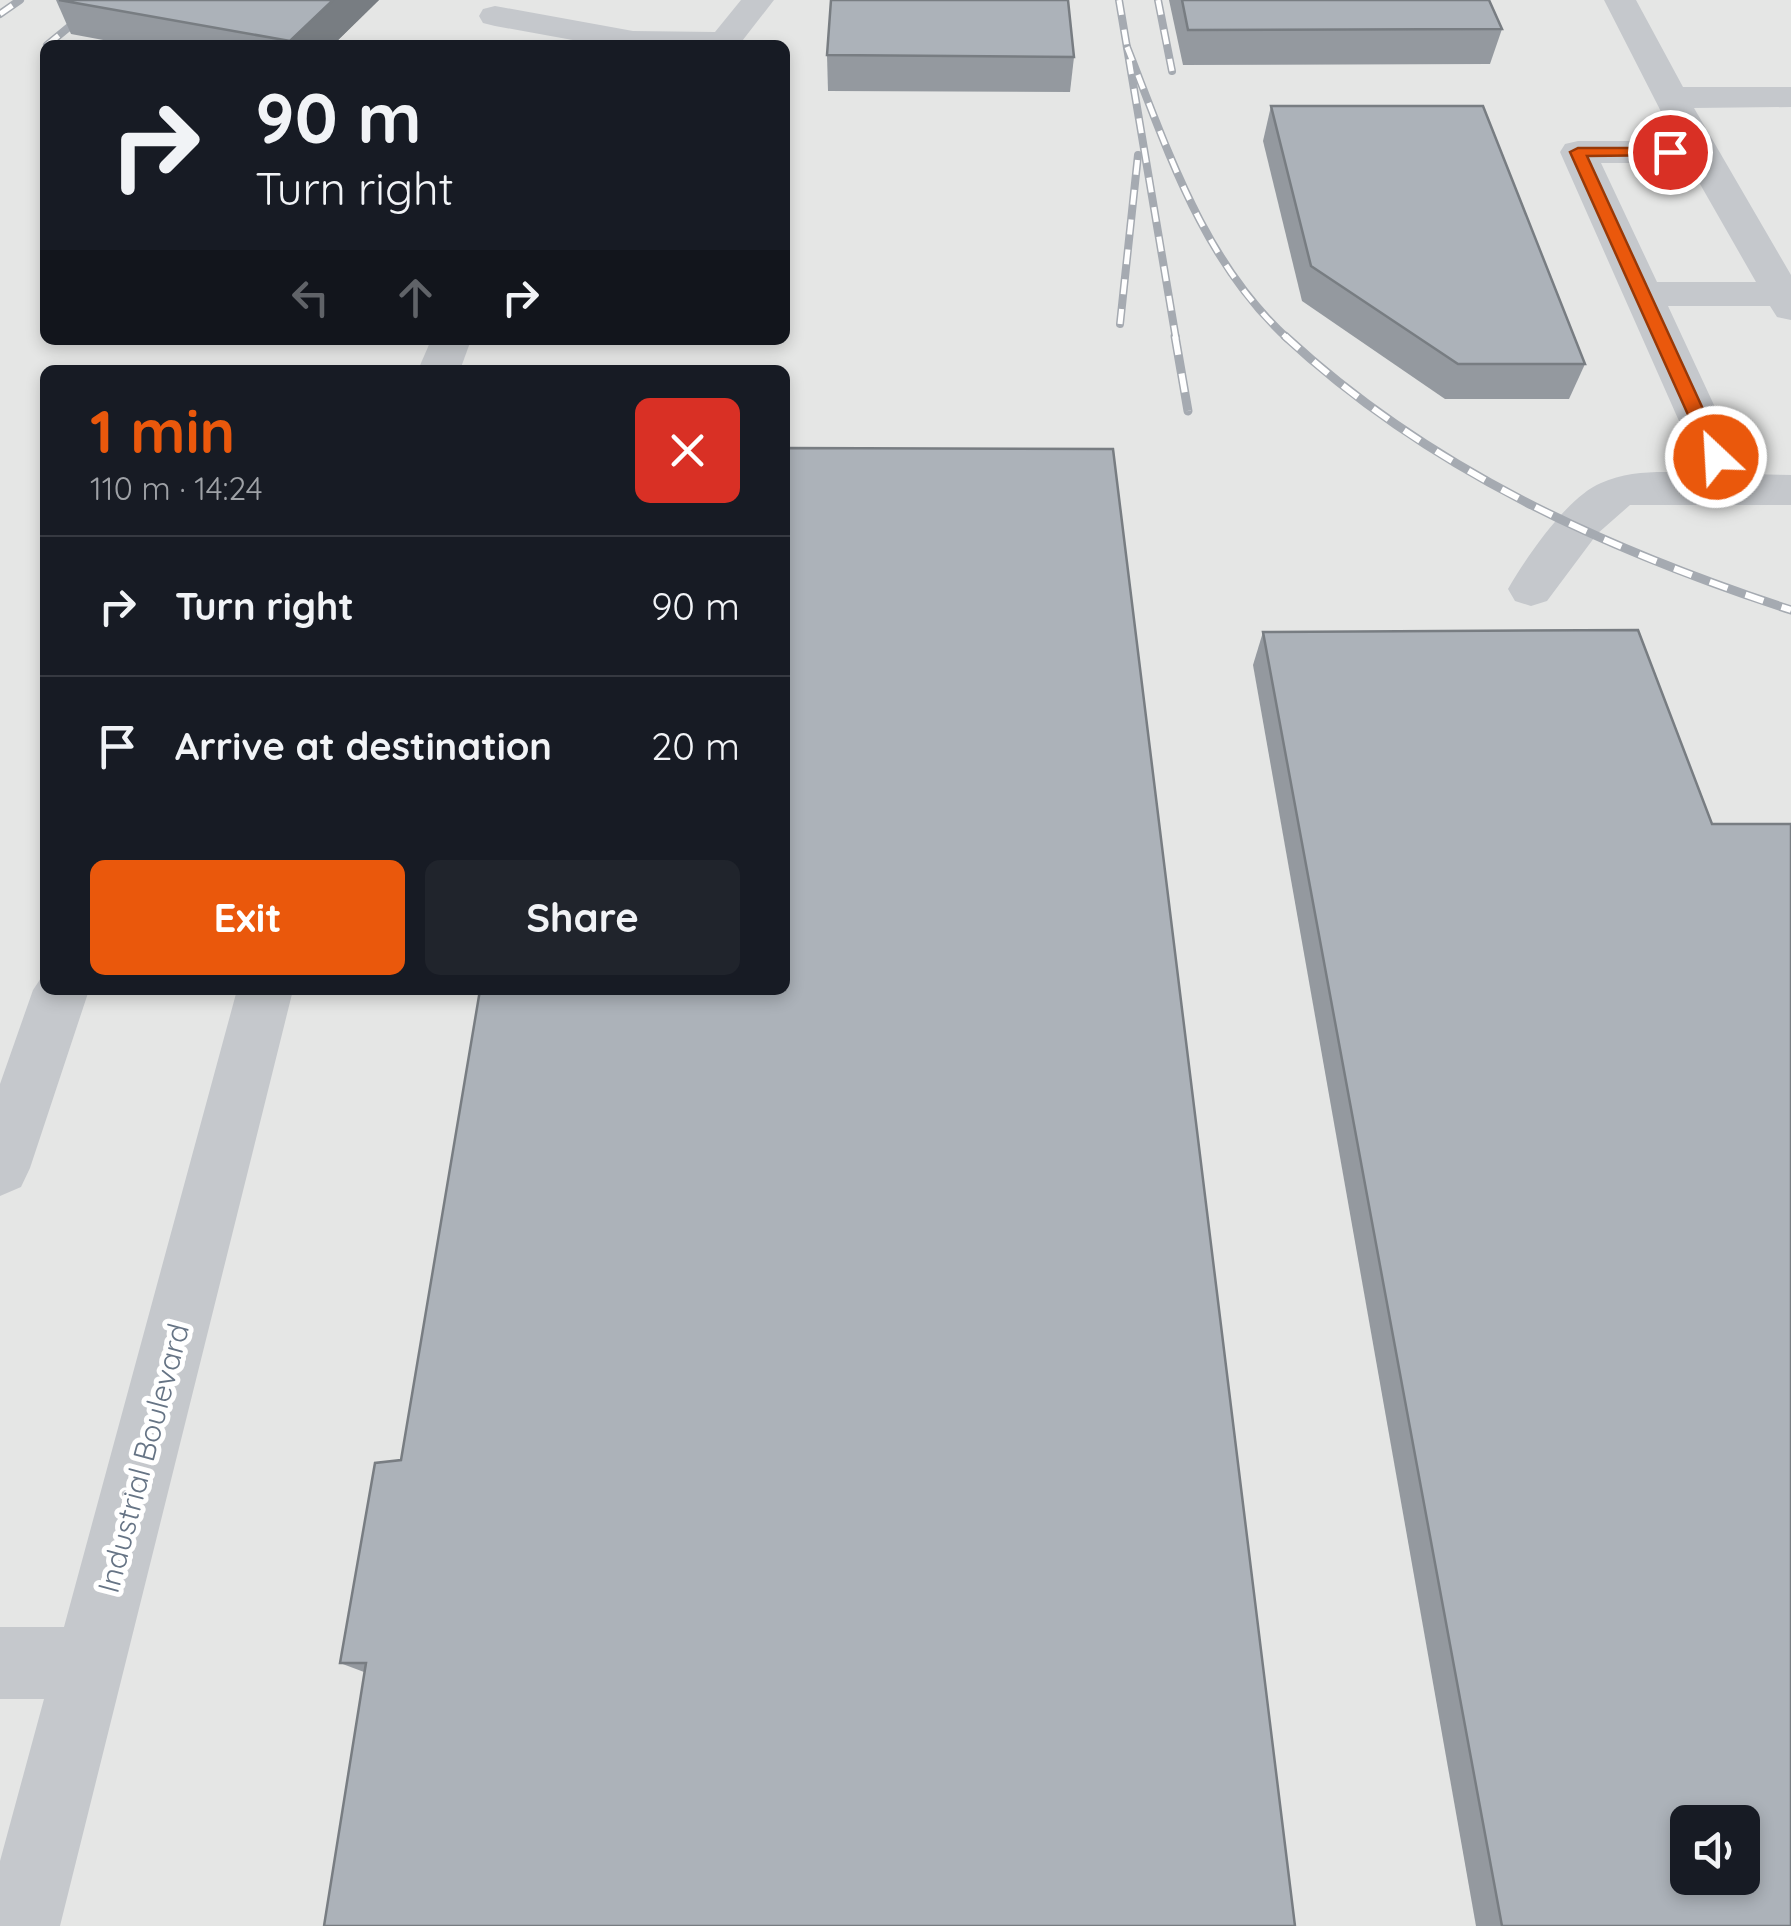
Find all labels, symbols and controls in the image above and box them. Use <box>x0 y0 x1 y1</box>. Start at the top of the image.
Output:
text: 90 m <box>255 73 422 161</box>
icon: right <box>90 80 220 210</box>
pin <box>1628 110 1713 195</box>
icon: arrive <box>1643 125 1698 180</box>
text: Turn right <box>255 160 454 216</box>
icon: left <box>283 270 338 325</box>
icon: ahead <box>388 270 443 325</box>
icon: right <box>493 270 548 325</box>
text: 1 min <box>90 393 235 468</box>
button: close <box>635 398 740 503</box>
position arrow <box>1664 405 1768 509</box>
text: 110 m · 14:24 <box>90 468 263 508</box>
icon: right <box>90 579 145 634</box>
text: Turn right <box>175 582 354 630</box>
text: 90 m <box>651 582 740 630</box>
icon: arrive <box>90 719 145 774</box>
text: Arrive at destination <box>175 722 552 770</box>
text: 20 m <box>651 722 740 770</box>
button: Exit <box>90 860 405 975</box>
button: Share <box>425 860 740 975</box>
street label: Industrial Boulevard <box>89 1319 197 1597</box>
map controls <box>1670 1805 1760 1895</box>
button: sound <box>1670 1805 1760 1895</box>

